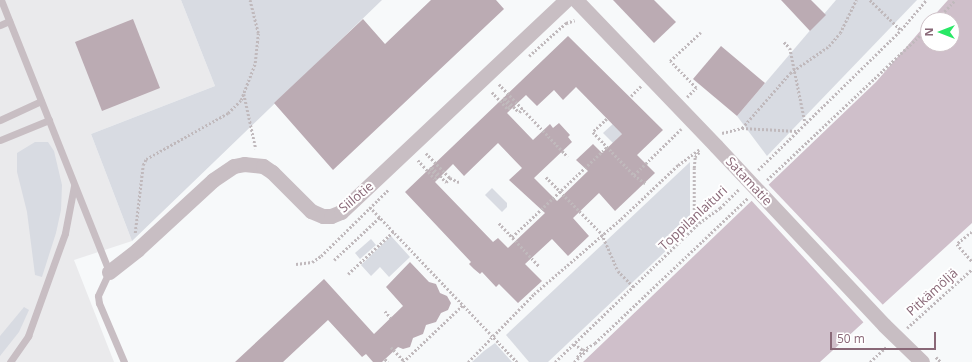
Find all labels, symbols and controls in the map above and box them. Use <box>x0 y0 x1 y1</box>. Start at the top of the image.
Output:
north arrow <box>920 12 960 52</box>
text: N <box>921 28 936 36</box>
street label: Satamatie <box>723 153 775 209</box>
street label: Siilotie <box>336 178 376 216</box>
street label: Toppilanlaituri <box>656 182 730 254</box>
street label: Pitkämöljä <box>903 265 961 319</box>
scale bar <box>832 324 938 350</box>
text: 50 m <box>837 330 865 347</box>

